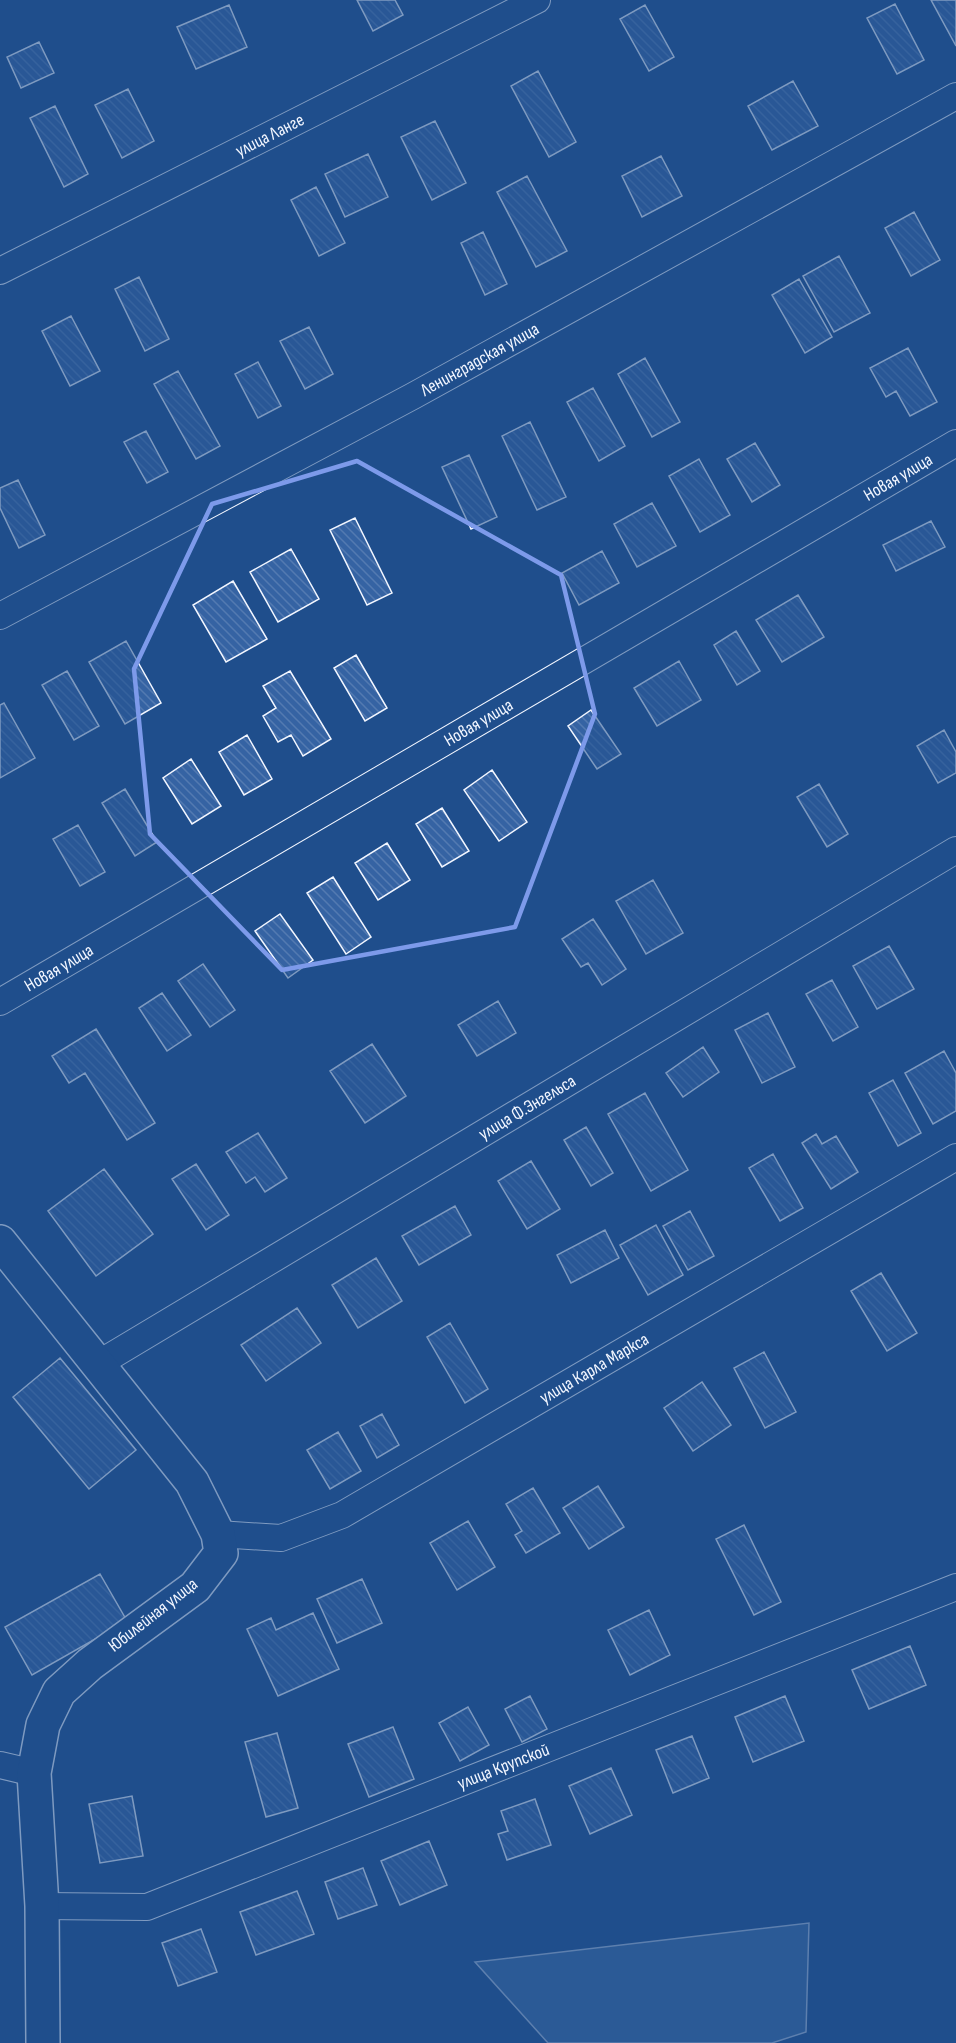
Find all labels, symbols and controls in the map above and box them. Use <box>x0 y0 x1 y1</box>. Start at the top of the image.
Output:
street label: улица Ланге <box>232 109 308 161</box>
street label: Ленинградская улица <box>416 318 543 401</box>
street label: Новая улица <box>860 449 936 505</box>
street label: Новая улица <box>440 694 516 751</box>
street label: Новая улица <box>21 939 97 996</box>
street label: улица Ф.Энгельса <box>475 1070 579 1144</box>
street label: улица Карла Маркса <box>536 1328 652 1408</box>
street label: Юбилейная улица <box>104 1574 202 1656</box>
street label: улица Крупской <box>454 1739 552 1794</box>

